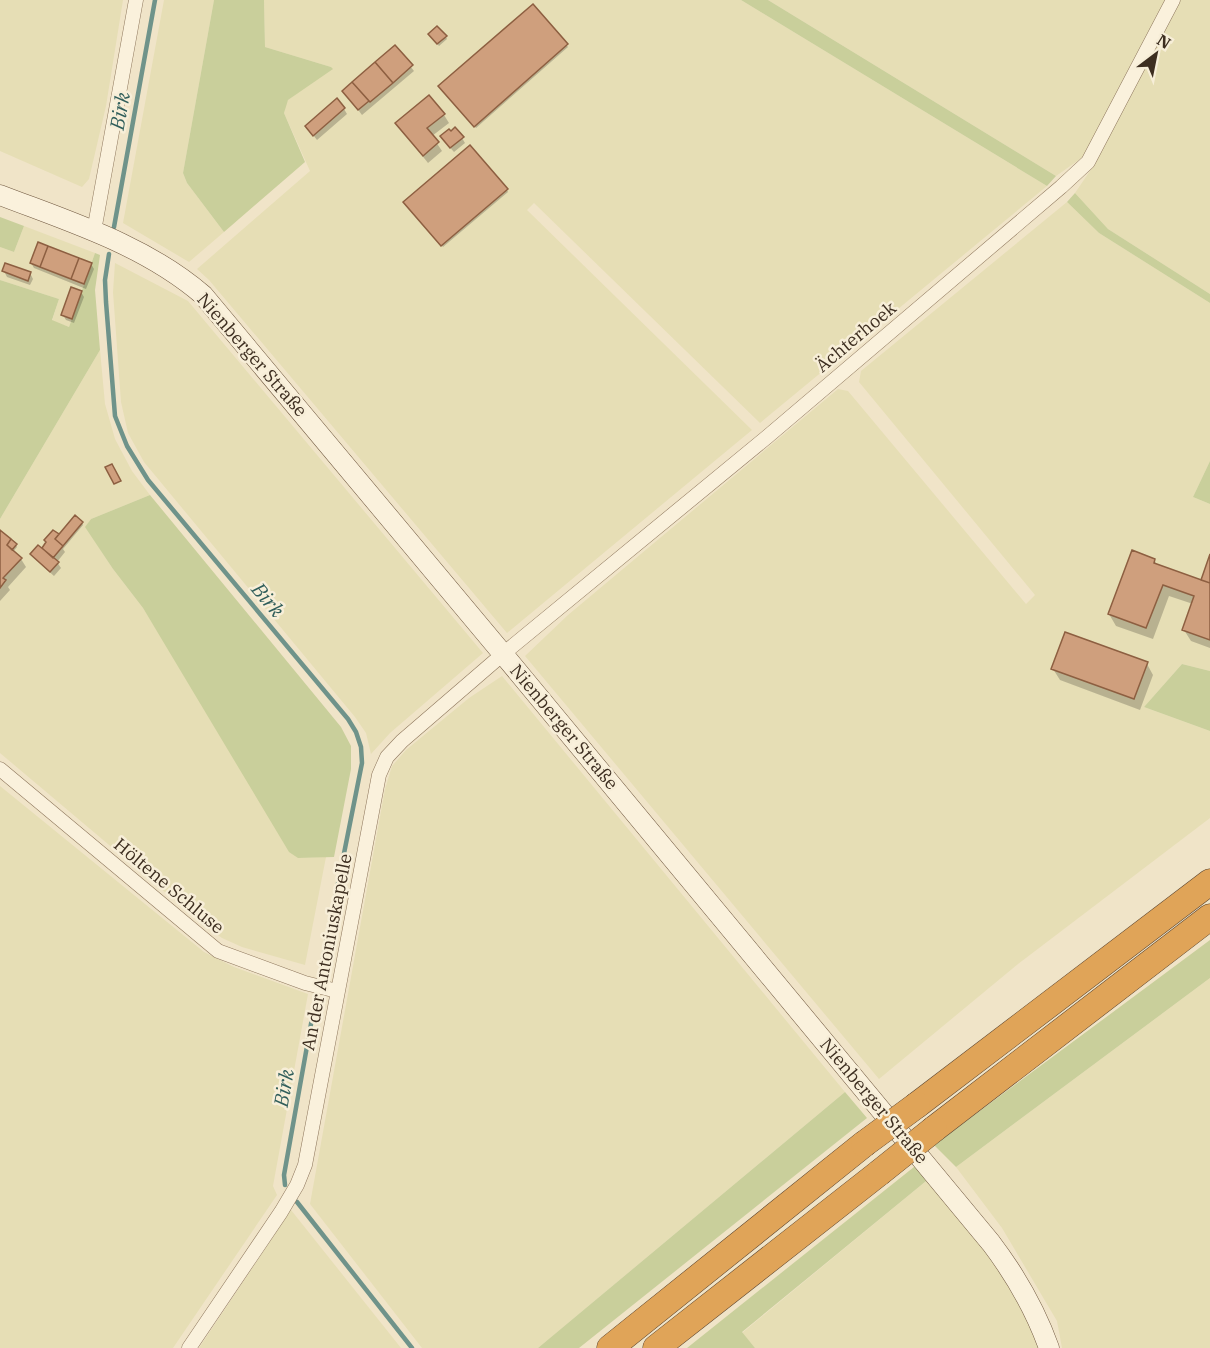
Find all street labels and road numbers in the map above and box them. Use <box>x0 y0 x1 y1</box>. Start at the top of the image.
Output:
street label: Nienberger Straße <box>192 288 312 421</box>
street label: Ächterhoek <box>811 296 901 377</box>
street label: Nienberger Straße <box>505 659 624 794</box>
street label: Höltene Schluse <box>109 833 229 938</box>
street label: An der Antoniuskapelle <box>296 852 357 1052</box>
street label: Nienberger Straße <box>815 1033 934 1168</box>

